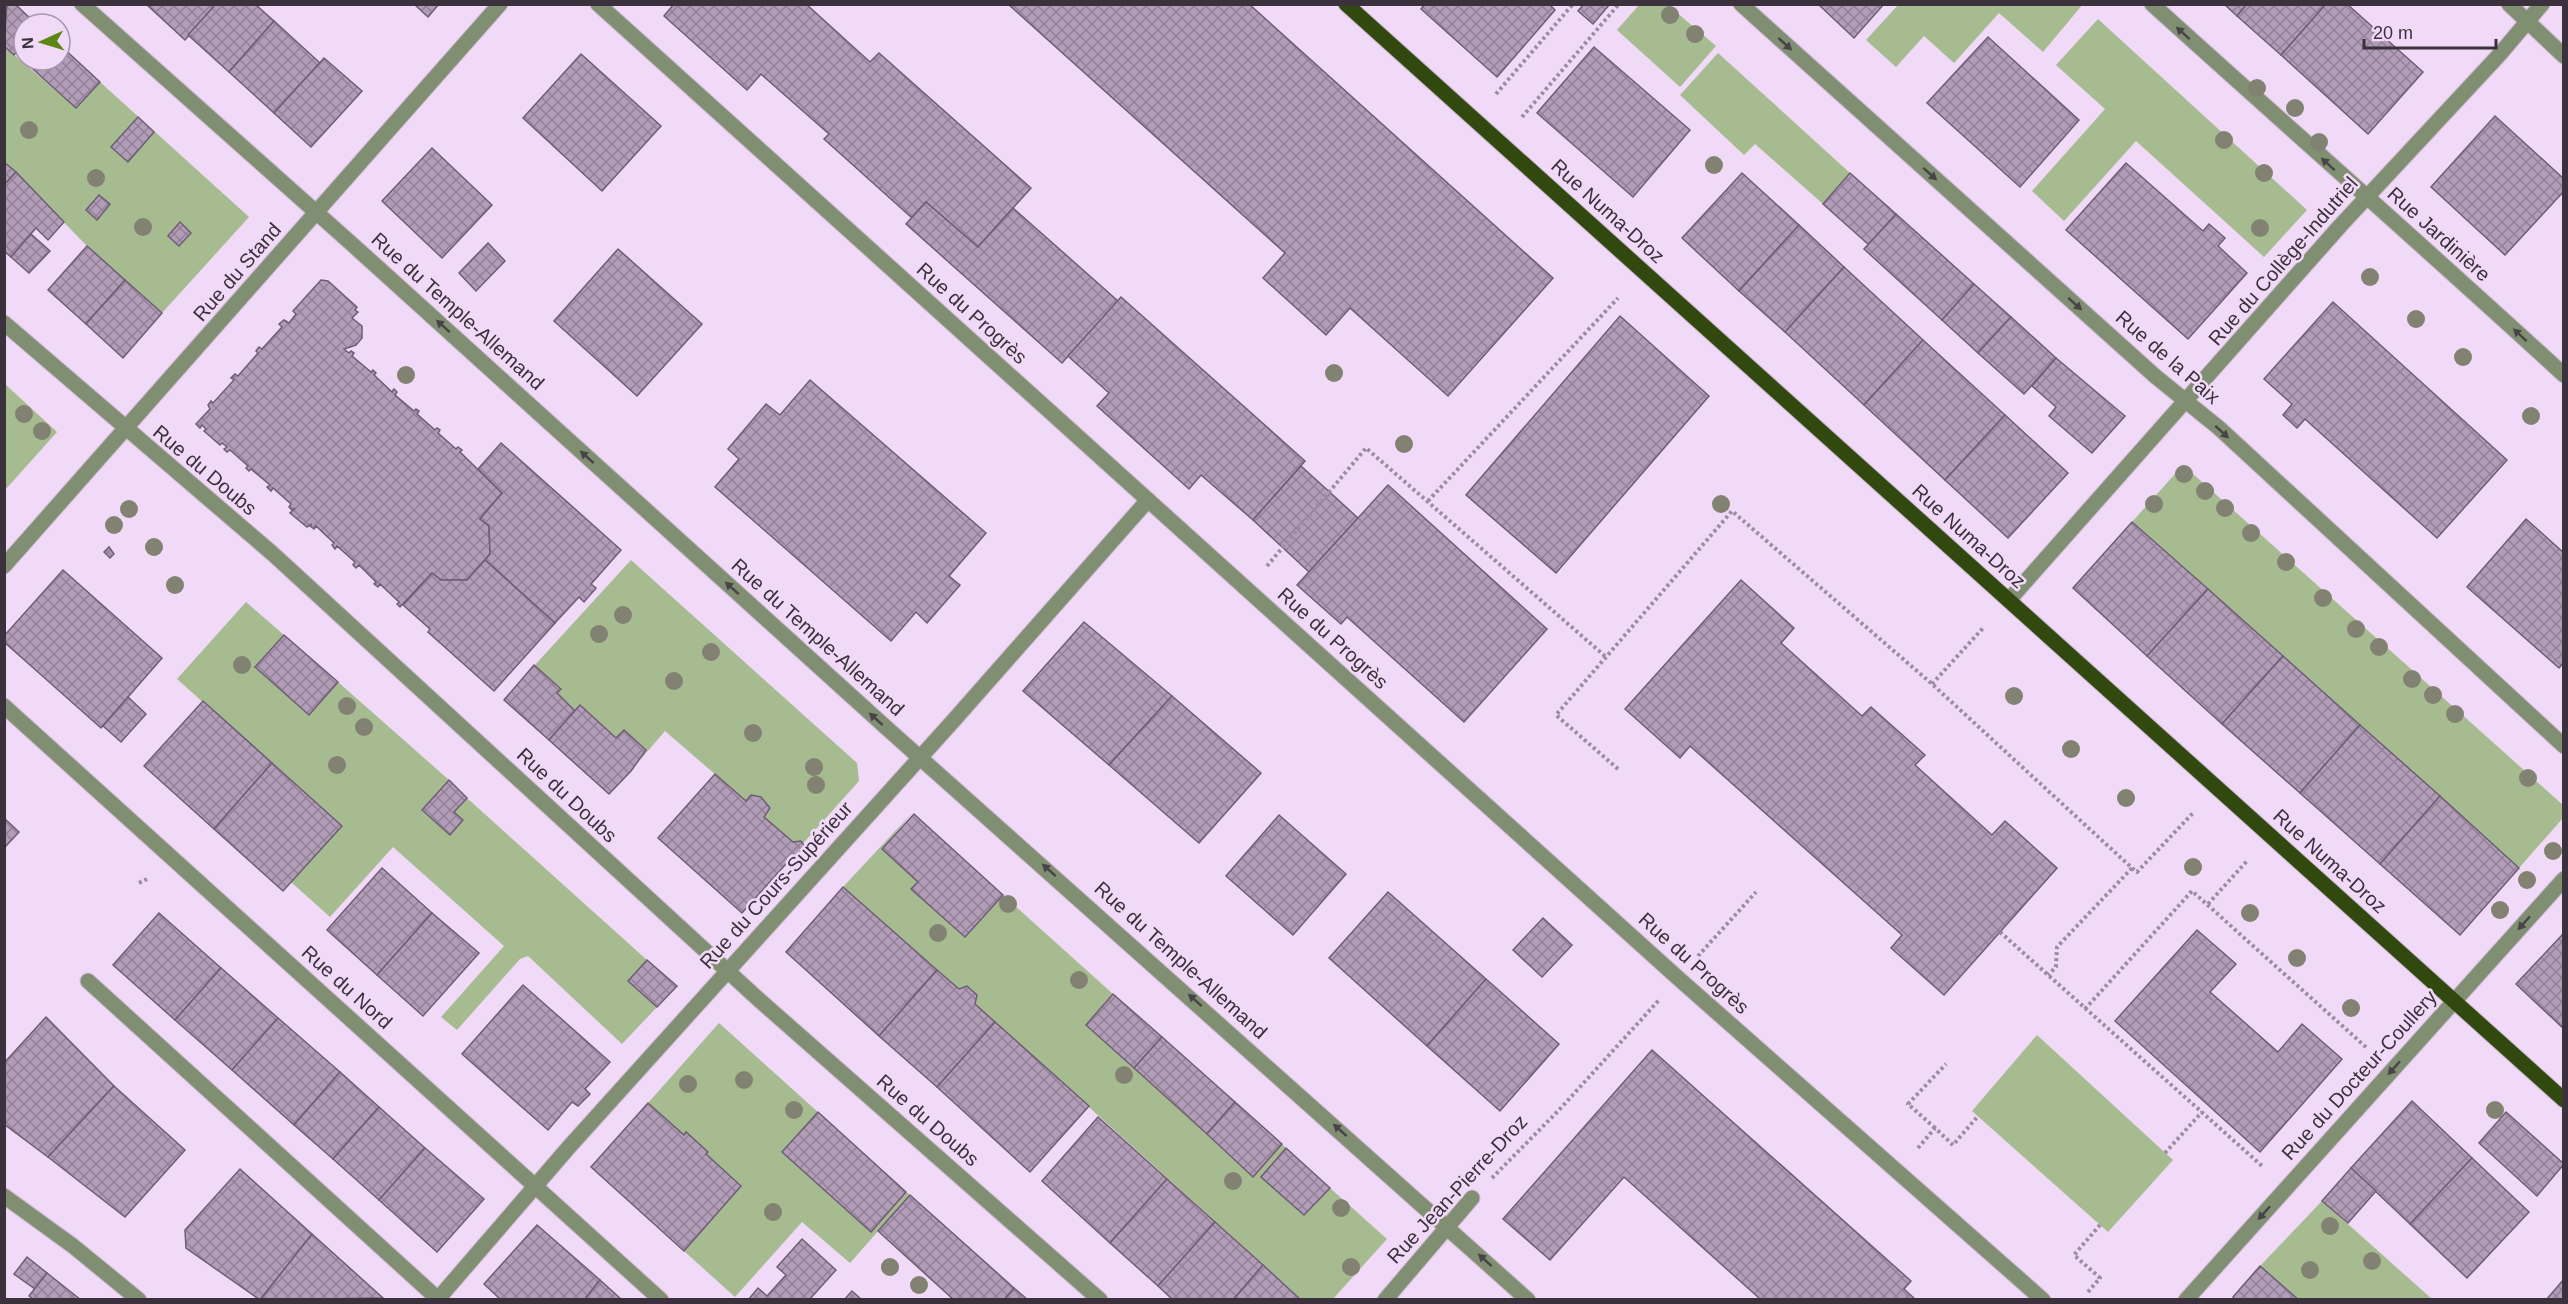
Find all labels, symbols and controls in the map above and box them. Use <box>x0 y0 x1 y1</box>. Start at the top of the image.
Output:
north arrow <box>12 12 72 72</box>
scale bar <box>2364 12 2496 50</box>
text: 20 m <box>2373 23 2413 43</box>
one-way arrow <box>2176 26 2191 40</box>
text: N <box>19 37 36 49</box>
one-way arrow <box>1777 37 1792 50</box>
street label: Rue Numa-Droz <box>1547 154 1669 268</box>
one-way arrow <box>2321 158 2336 171</box>
one-way arrow <box>1922 167 1937 180</box>
street label: Rue du Collège-Indutriel <box>2204 172 2362 350</box>
street label: Rue Jardinière <box>2383 182 2495 286</box>
street label: Rue du Stand <box>189 219 285 325</box>
street label: Rue du Temple-Allemand <box>367 228 549 394</box>
street label: Rue du Progrès <box>913 258 1031 368</box>
one-way arrow <box>2067 297 2082 310</box>
street label: Rue de la Paix <box>2112 306 2224 408</box>
one-way arrow <box>435 319 450 333</box>
one-way arrow <box>2513 328 2528 342</box>
street label: Rue du Doubs <box>149 420 261 520</box>
one-way arrow <box>2214 425 2229 438</box>
one-way arrow <box>580 451 595 464</box>
street label: Rue Numa-Droz <box>1908 479 2030 593</box>
street label: Rue du Temple-Allemand <box>727 554 909 720</box>
one-way arrow <box>725 582 740 595</box>
street label: Rue du Progrès <box>1274 583 1392 693</box>
one-way arrow <box>870 712 884 726</box>
street label: Rue du Doubs <box>513 743 621 847</box>
street label: Rue du Cours-Supérieur <box>695 797 857 973</box>
street label: Rue Numa-Droz <box>2269 804 2391 918</box>
one-way arrow <box>1042 864 1057 877</box>
street label: Rue du Temple-Allemand <box>1090 877 1272 1043</box>
street label: Rue du Progrès <box>1635 908 1753 1018</box>
one-way arrow <box>2517 915 2531 930</box>
street label: Rue du Nord <box>298 941 396 1033</box>
street label: Rue du Docteur-Coullery <box>2277 986 2441 1164</box>
one-way arrow <box>1188 994 1203 1007</box>
one-way arrow <box>2388 1060 2401 1075</box>
street label: Rue du Doubs <box>873 1070 983 1170</box>
street label: Rue Jean-Pierre-Droz <box>1383 1110 1531 1268</box>
one-way arrow <box>1333 1123 1348 1136</box>
one-way arrow <box>2257 1205 2271 1220</box>
one-way arrow <box>1478 1254 1493 1267</box>

